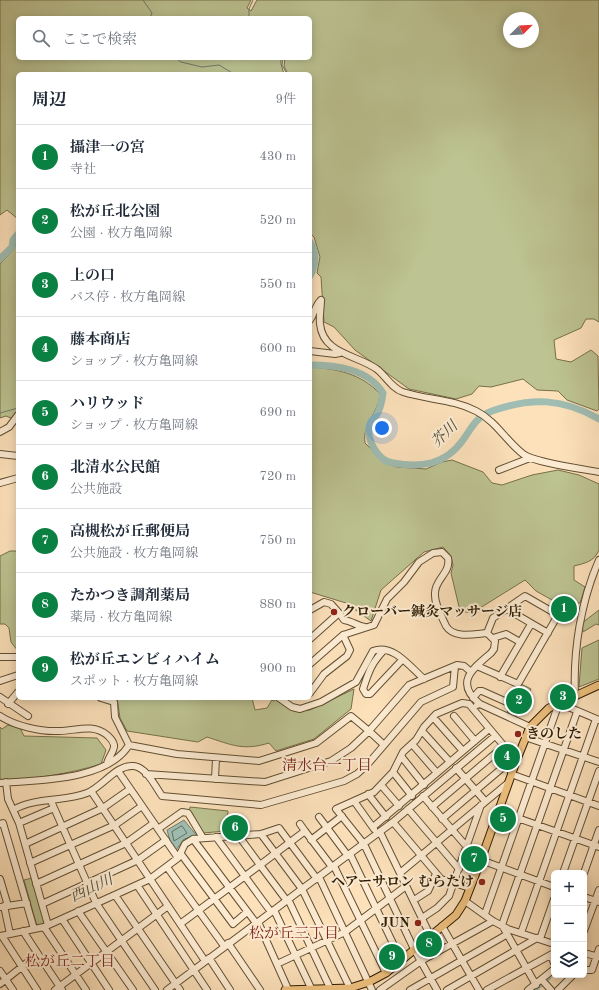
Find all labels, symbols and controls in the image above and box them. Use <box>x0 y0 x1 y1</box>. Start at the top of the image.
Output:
north arrow <box>503 12 539 48</box>
search box <box>16 16 312 60</box>
icon: search <box>30 27 52 49</box>
text: ここで検索 <box>62 33 137 48</box>
text: 周辺 <box>32 92 66 109</box>
text: 9件 <box>275 93 296 106</box>
text: 攝津一の宮 <box>70 141 145 156</box>
text: 1 <box>41 150 49 163</box>
text: 430 m <box>259 150 296 163</box>
text: 寺社 <box>70 163 96 176</box>
text: 松が丘北公園 <box>70 205 160 220</box>
text: 2 <box>41 214 49 227</box>
text: 520 m <box>259 214 296 227</box>
text: 公園 · 枚方亀岡線 <box>70 227 172 240</box>
text: 上の口 <box>70 269 115 284</box>
text: 3 <box>41 278 49 291</box>
text: 550 m <box>259 278 296 291</box>
text: バス停 · 枚方亀岡線 <box>70 291 185 304</box>
text: 藤本商店 <box>70 333 130 348</box>
text: 4 <box>41 342 49 355</box>
text: 600 m <box>259 342 296 355</box>
text: ショップ · 枚方亀岡線 <box>70 355 198 368</box>
text: ハリウッド <box>70 397 145 412</box>
text: 5 <box>41 406 49 419</box>
text: 690 m <box>259 406 296 419</box>
water label: 芥川 <box>428 416 462 451</box>
your location <box>372 418 392 438</box>
text: ショップ · 枚方亀岡線 <box>70 419 198 432</box>
text: 北清水公民館 <box>70 461 160 476</box>
text: 6 <box>41 470 49 483</box>
text: 720 m <box>259 470 296 483</box>
text: 公共施設 <box>70 483 122 496</box>
text: 高槻松が丘郵便局 <box>70 525 190 540</box>
text: 7 <box>41 534 49 547</box>
text: 750 m <box>259 534 296 547</box>
text: 公共施設 · 枚方亀岡線 <box>70 547 198 560</box>
text: たかつき調剤薬局 <box>70 589 190 604</box>
pin: 1 <box>551 594 577 624</box>
text: 8 <box>41 598 49 611</box>
text: 880 m <box>259 598 296 611</box>
place label: クローバー鍼灸マッサージ店 <box>342 604 522 619</box>
marker: クローバー鍼灸マッサージ店 <box>329 607 339 617</box>
text: 薬局 · 枚方亀岡線 <box>70 611 172 624</box>
text: 松が丘エンビィハイム <box>70 653 220 668</box>
text: 9 <box>41 662 49 675</box>
text: 900 m <box>259 662 296 675</box>
text: スポット · 枚方亀岡線 <box>70 675 198 688</box>
pin: 3 <box>550 682 576 712</box>
pin: 2 <box>506 686 532 716</box>
place label: きのした <box>526 726 582 741</box>
marker: きのした <box>513 729 523 739</box>
pin: 4 <box>494 742 520 772</box>
district label: 清水台一丁目 <box>282 757 372 774</box>
pin: 5 <box>490 804 516 834</box>
pin: 6 <box>222 813 248 843</box>
pin: 7 <box>461 844 487 874</box>
water label: 西山川 <box>68 870 117 905</box>
map controls <box>551 870 587 978</box>
button: + <box>551 870 587 906</box>
place label: ヘアーサロン むらたけ <box>331 874 474 889</box>
marker: ヘアーサロン むらたけ <box>477 877 487 887</box>
button: − <box>551 906 587 942</box>
place label: JUN <box>381 916 410 930</box>
marker: JUN <box>413 918 423 928</box>
district label: 松が丘三丁目 <box>249 925 339 942</box>
pin: 8 <box>416 929 442 959</box>
pin: 9 <box>379 942 405 972</box>
button: layers <box>551 942 587 978</box>
district label: 松が丘二丁目 <box>25 953 115 970</box>

